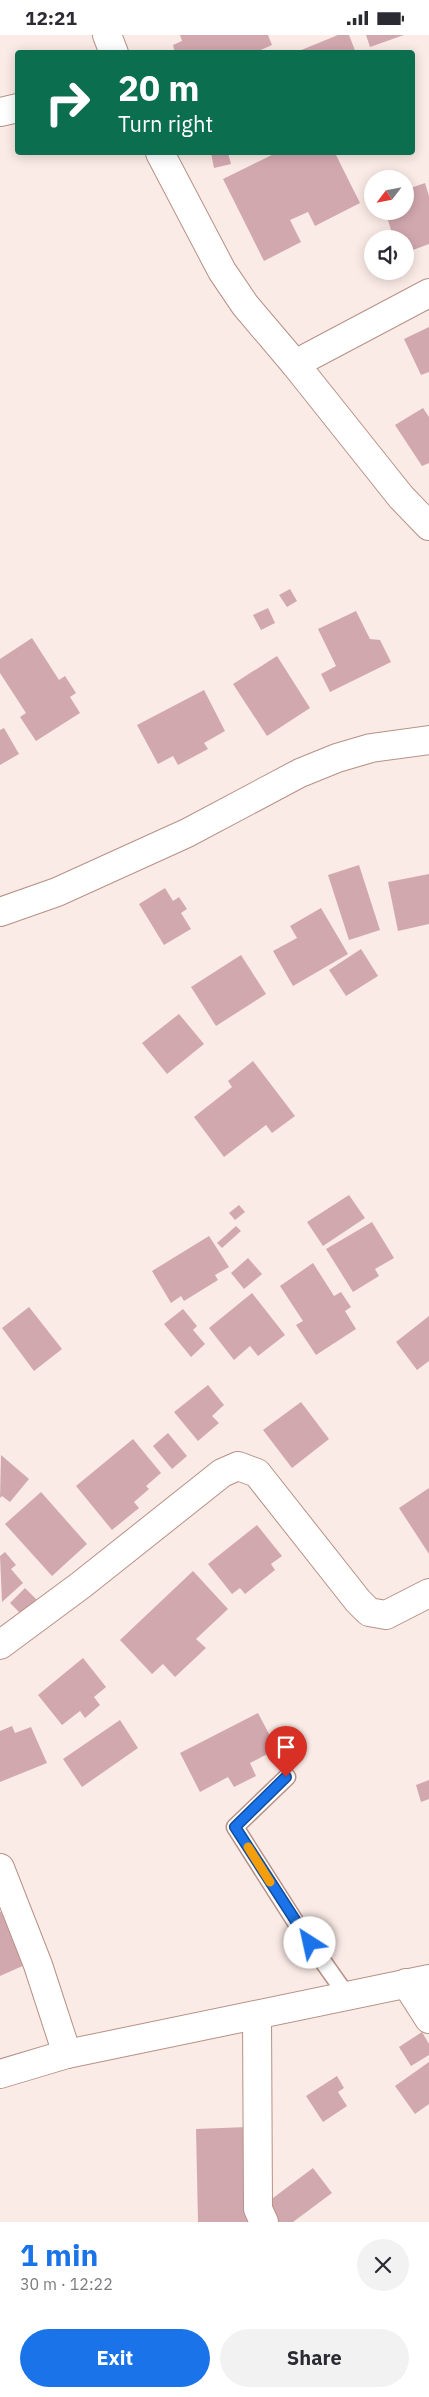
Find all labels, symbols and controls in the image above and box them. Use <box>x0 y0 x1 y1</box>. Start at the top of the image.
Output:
text: 12:21 <box>25 6 77 30</box>
text: 20 m <box>118 65 200 111</box>
icon: right <box>35 70 100 135</box>
text: Turn right <box>118 109 213 138</box>
north arrow <box>364 170 414 220</box>
map controls <box>364 170 414 280</box>
button: sound <box>364 230 414 280</box>
pin <box>265 1726 307 1777</box>
icon: arrive <box>272 1733 300 1761</box>
position arrow <box>283 1916 335 1968</box>
text: 1 min <box>20 2235 98 2274</box>
button: close <box>357 2239 409 2291</box>
text: 30 m · 12:22 <box>20 2274 113 2294</box>
button: Exit <box>20 2329 210 2387</box>
button: Share <box>220 2329 409 2387</box>

